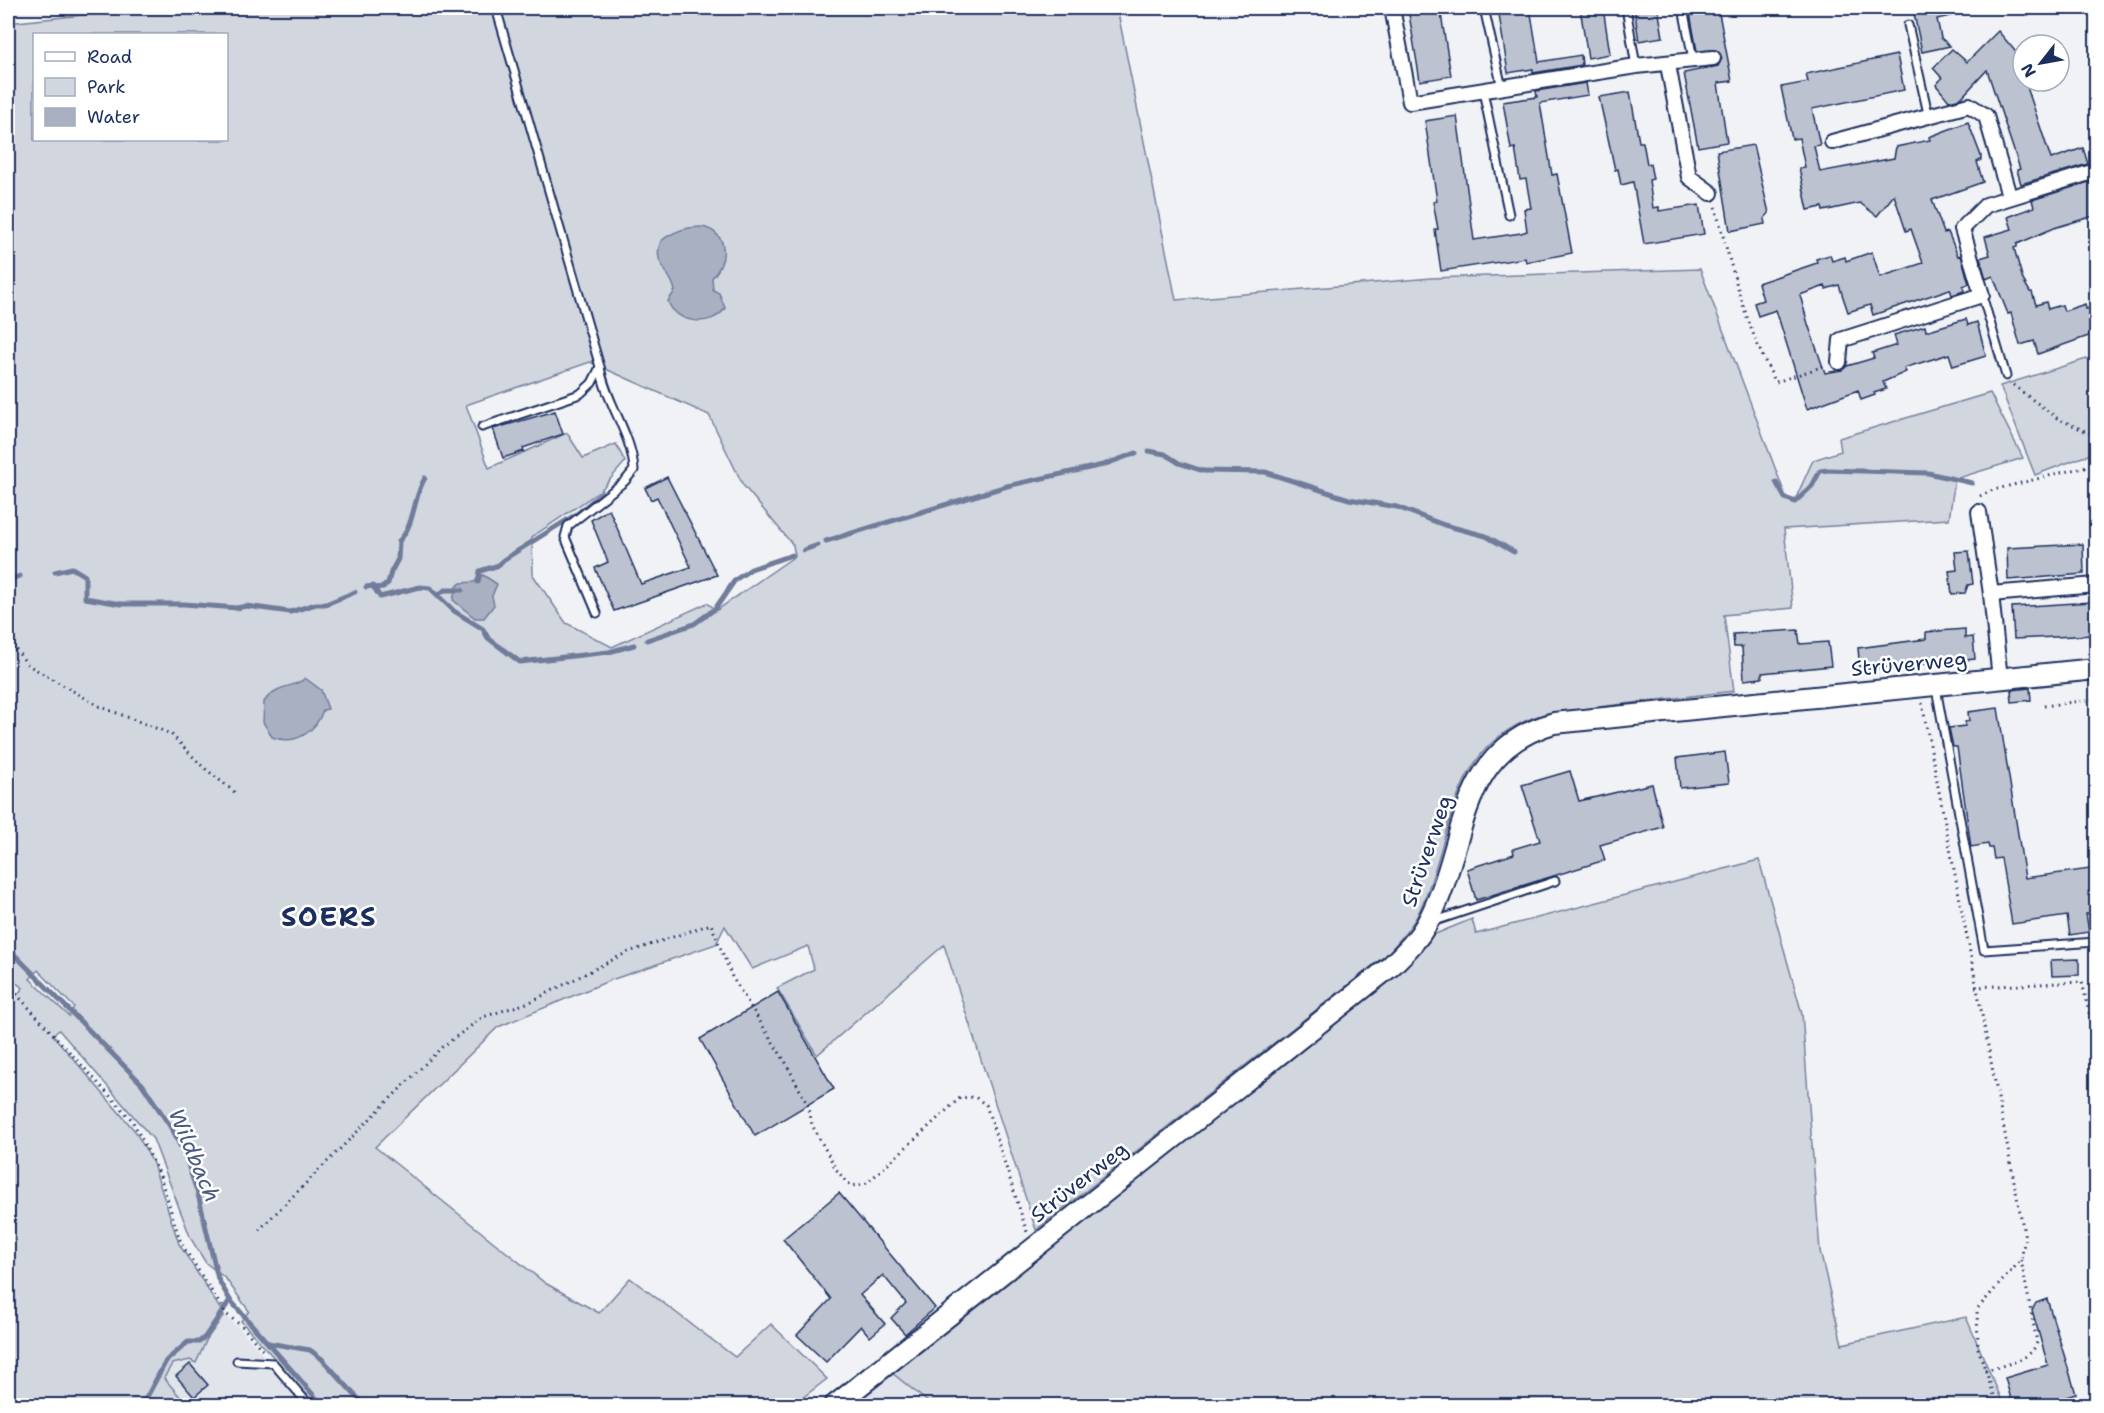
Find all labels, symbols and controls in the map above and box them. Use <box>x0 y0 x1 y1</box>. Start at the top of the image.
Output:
legend <box>33 33 228 141</box>
north arrow <box>2011 33 2071 93</box>
text: Road <box>87 45 132 69</box>
text: N <box>2016 60 2041 81</box>
text: Park <box>87 75 126 99</box>
text: Water <box>87 105 140 129</box>
street label: Strüverweg <box>1850 645 1968 683</box>
street label: Strüverweg <box>1395 791 1459 911</box>
district label: SOERS <box>281 898 377 935</box>
water label: Wildbach <box>162 1104 227 1207</box>
street label: Strüverweg <box>1024 1135 1134 1229</box>

